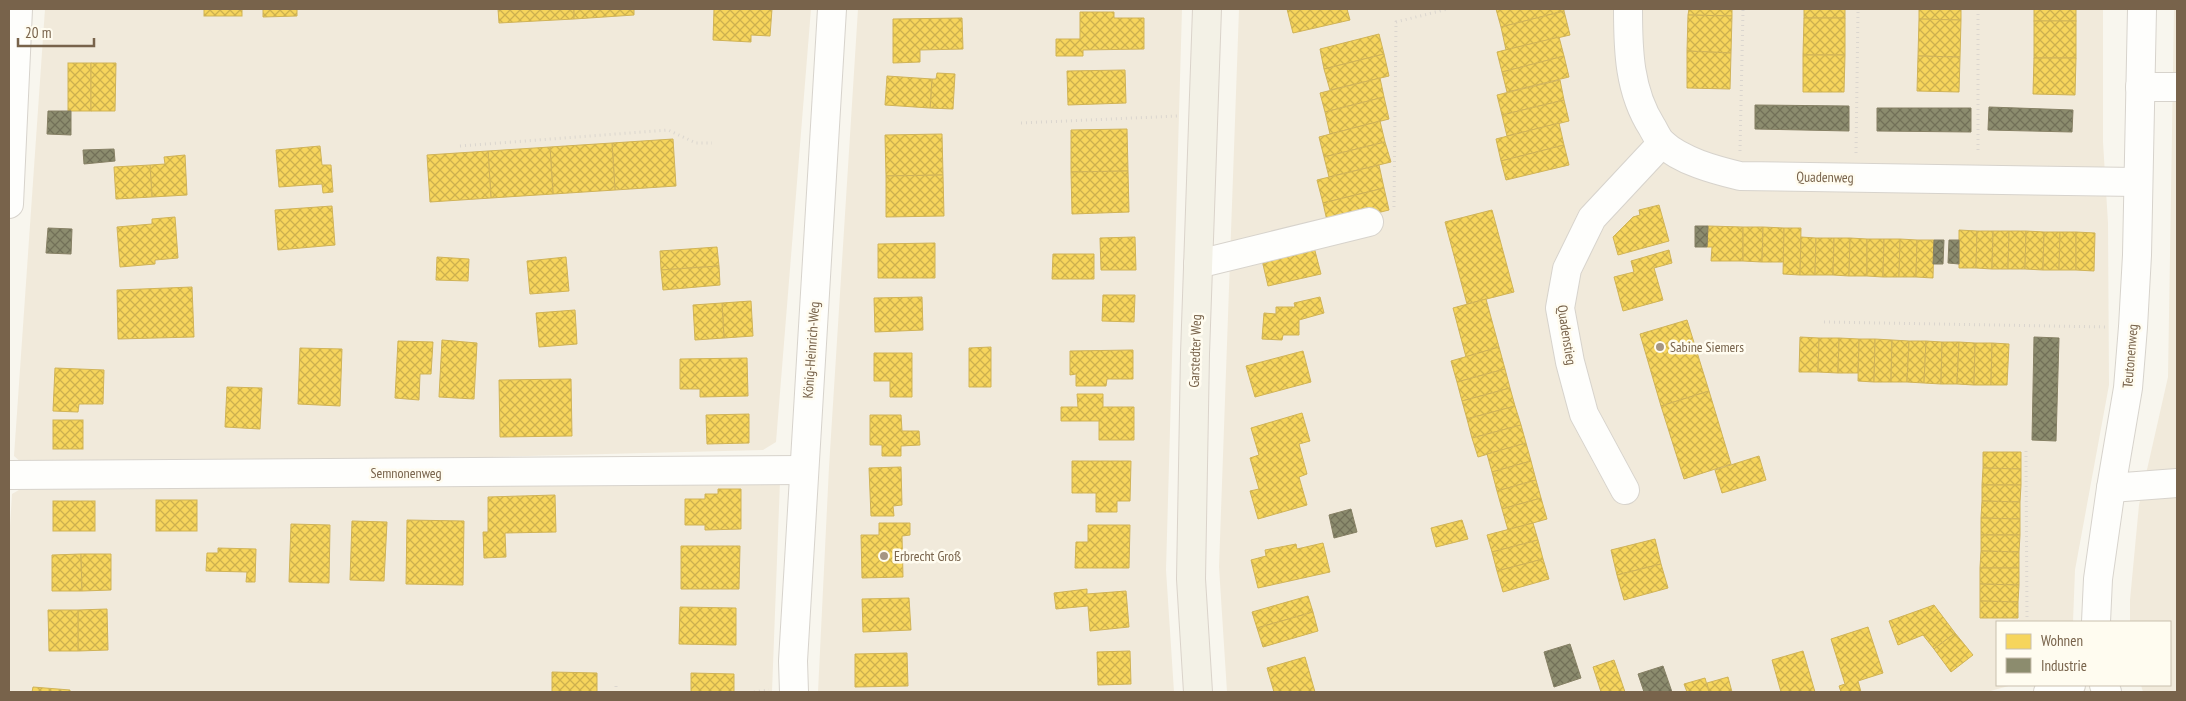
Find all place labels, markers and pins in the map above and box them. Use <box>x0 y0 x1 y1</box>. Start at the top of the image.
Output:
place label: Sabine Siemers <box>1670 338 1744 356</box>
marker: Sabine Siemers <box>1654 341 1666 353</box>
place label: Erbrecht Groß <box>894 547 961 565</box>
marker: Erbrecht Groß <box>878 550 890 562</box>

